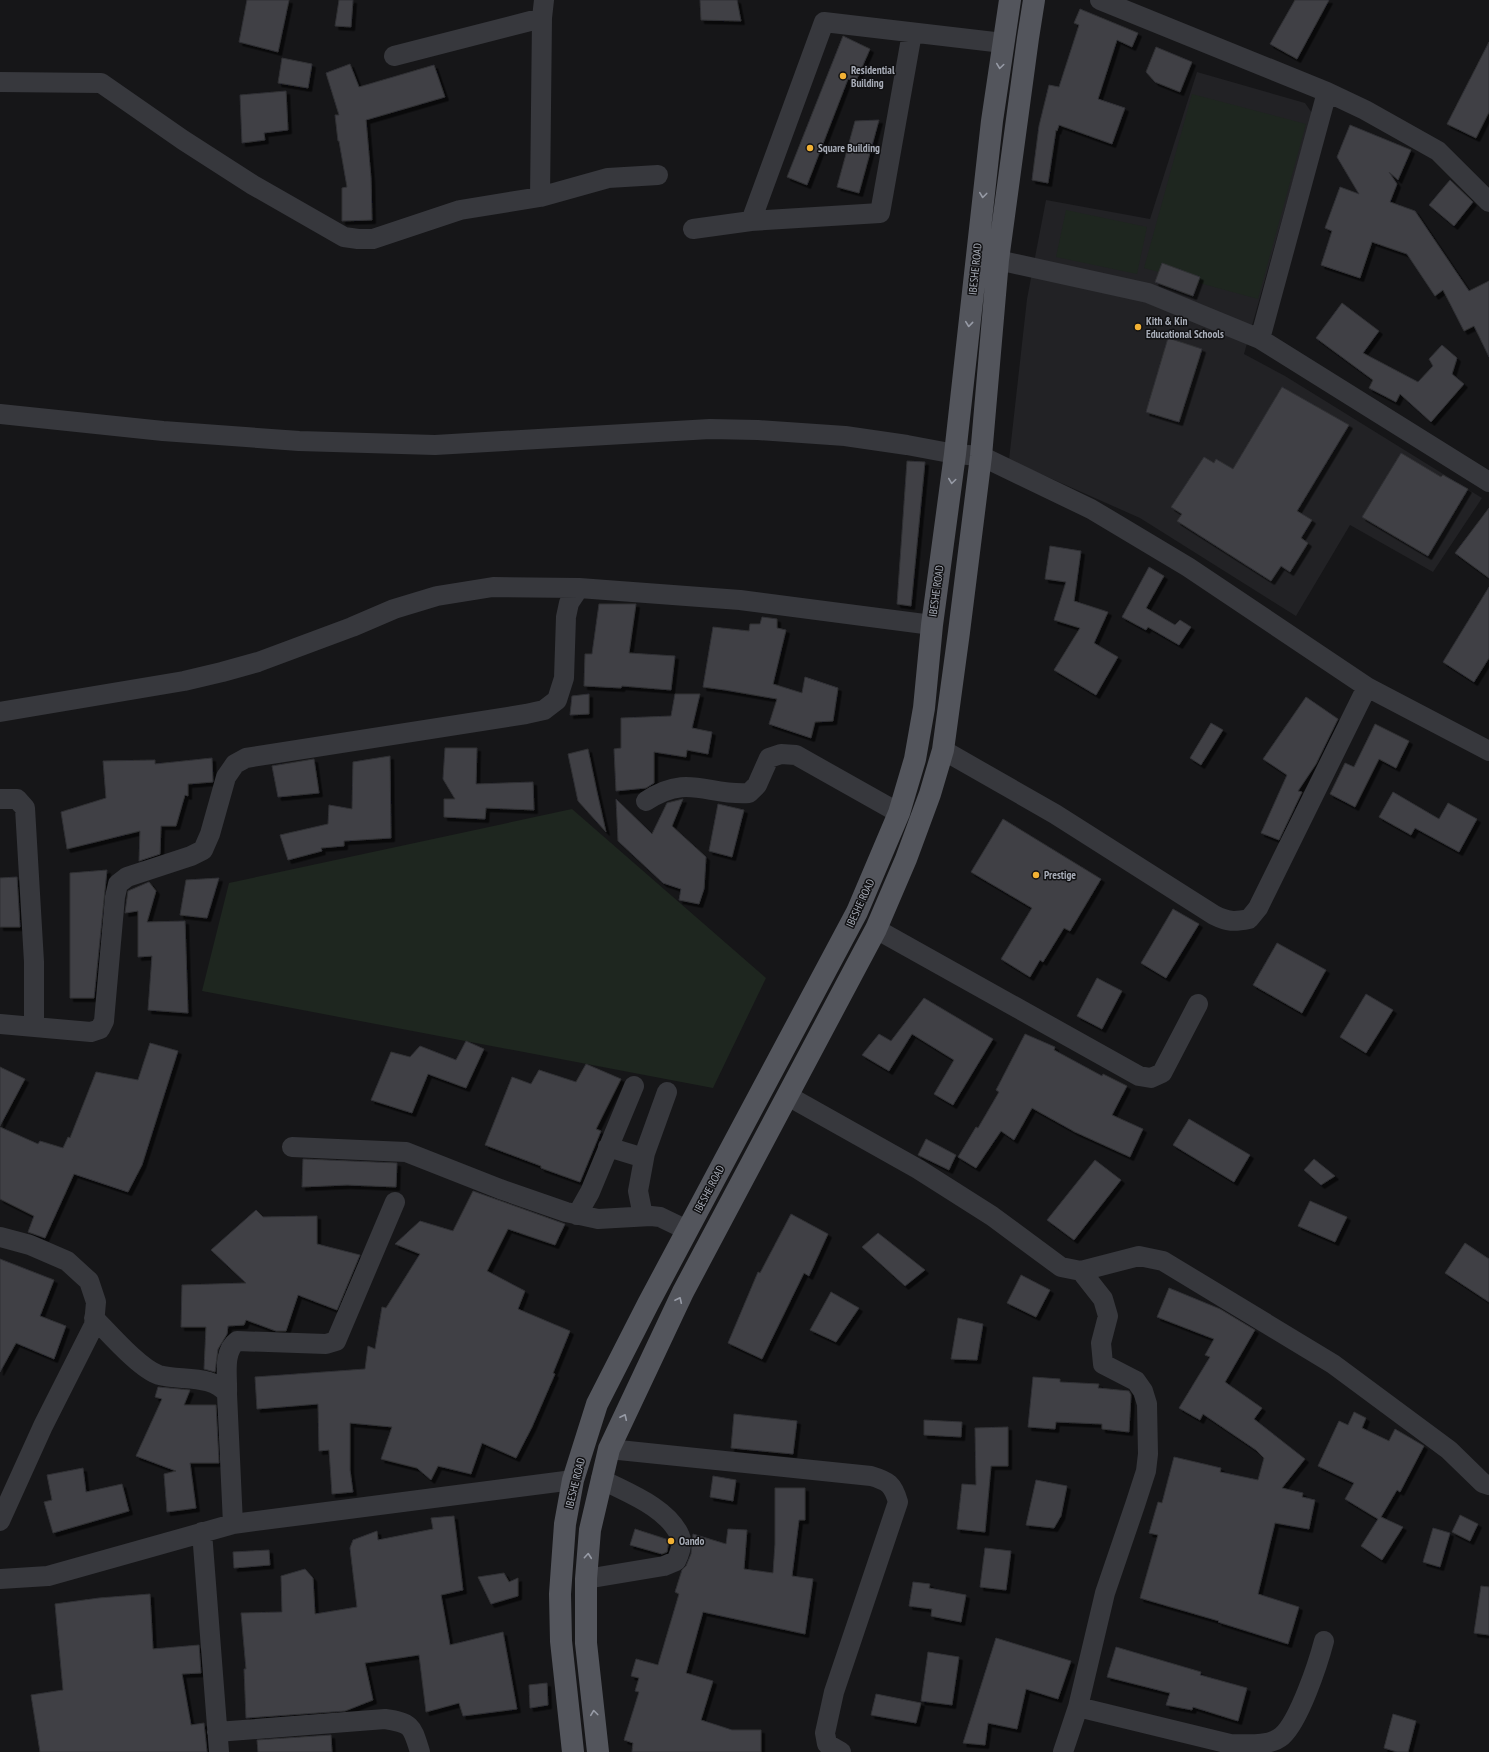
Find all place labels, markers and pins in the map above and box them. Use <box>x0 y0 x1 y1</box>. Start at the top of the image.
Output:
place label: Residential Building <box>851 63 895 90</box>
marker: Residential Building <box>838 71 848 81</box>
place label: Square Building <box>818 141 880 155</box>
marker: Square Building <box>805 143 815 153</box>
place label: Kith & Kin Educational Schools <box>1146 314 1224 341</box>
marker: Kith & Kin Educational Schools <box>1133 322 1143 332</box>
place label: Prestige <box>1044 868 1076 882</box>
marker: Prestige <box>1031 870 1041 880</box>
place label: Oando <box>679 1534 704 1548</box>
marker: Oando <box>666 1536 676 1546</box>

